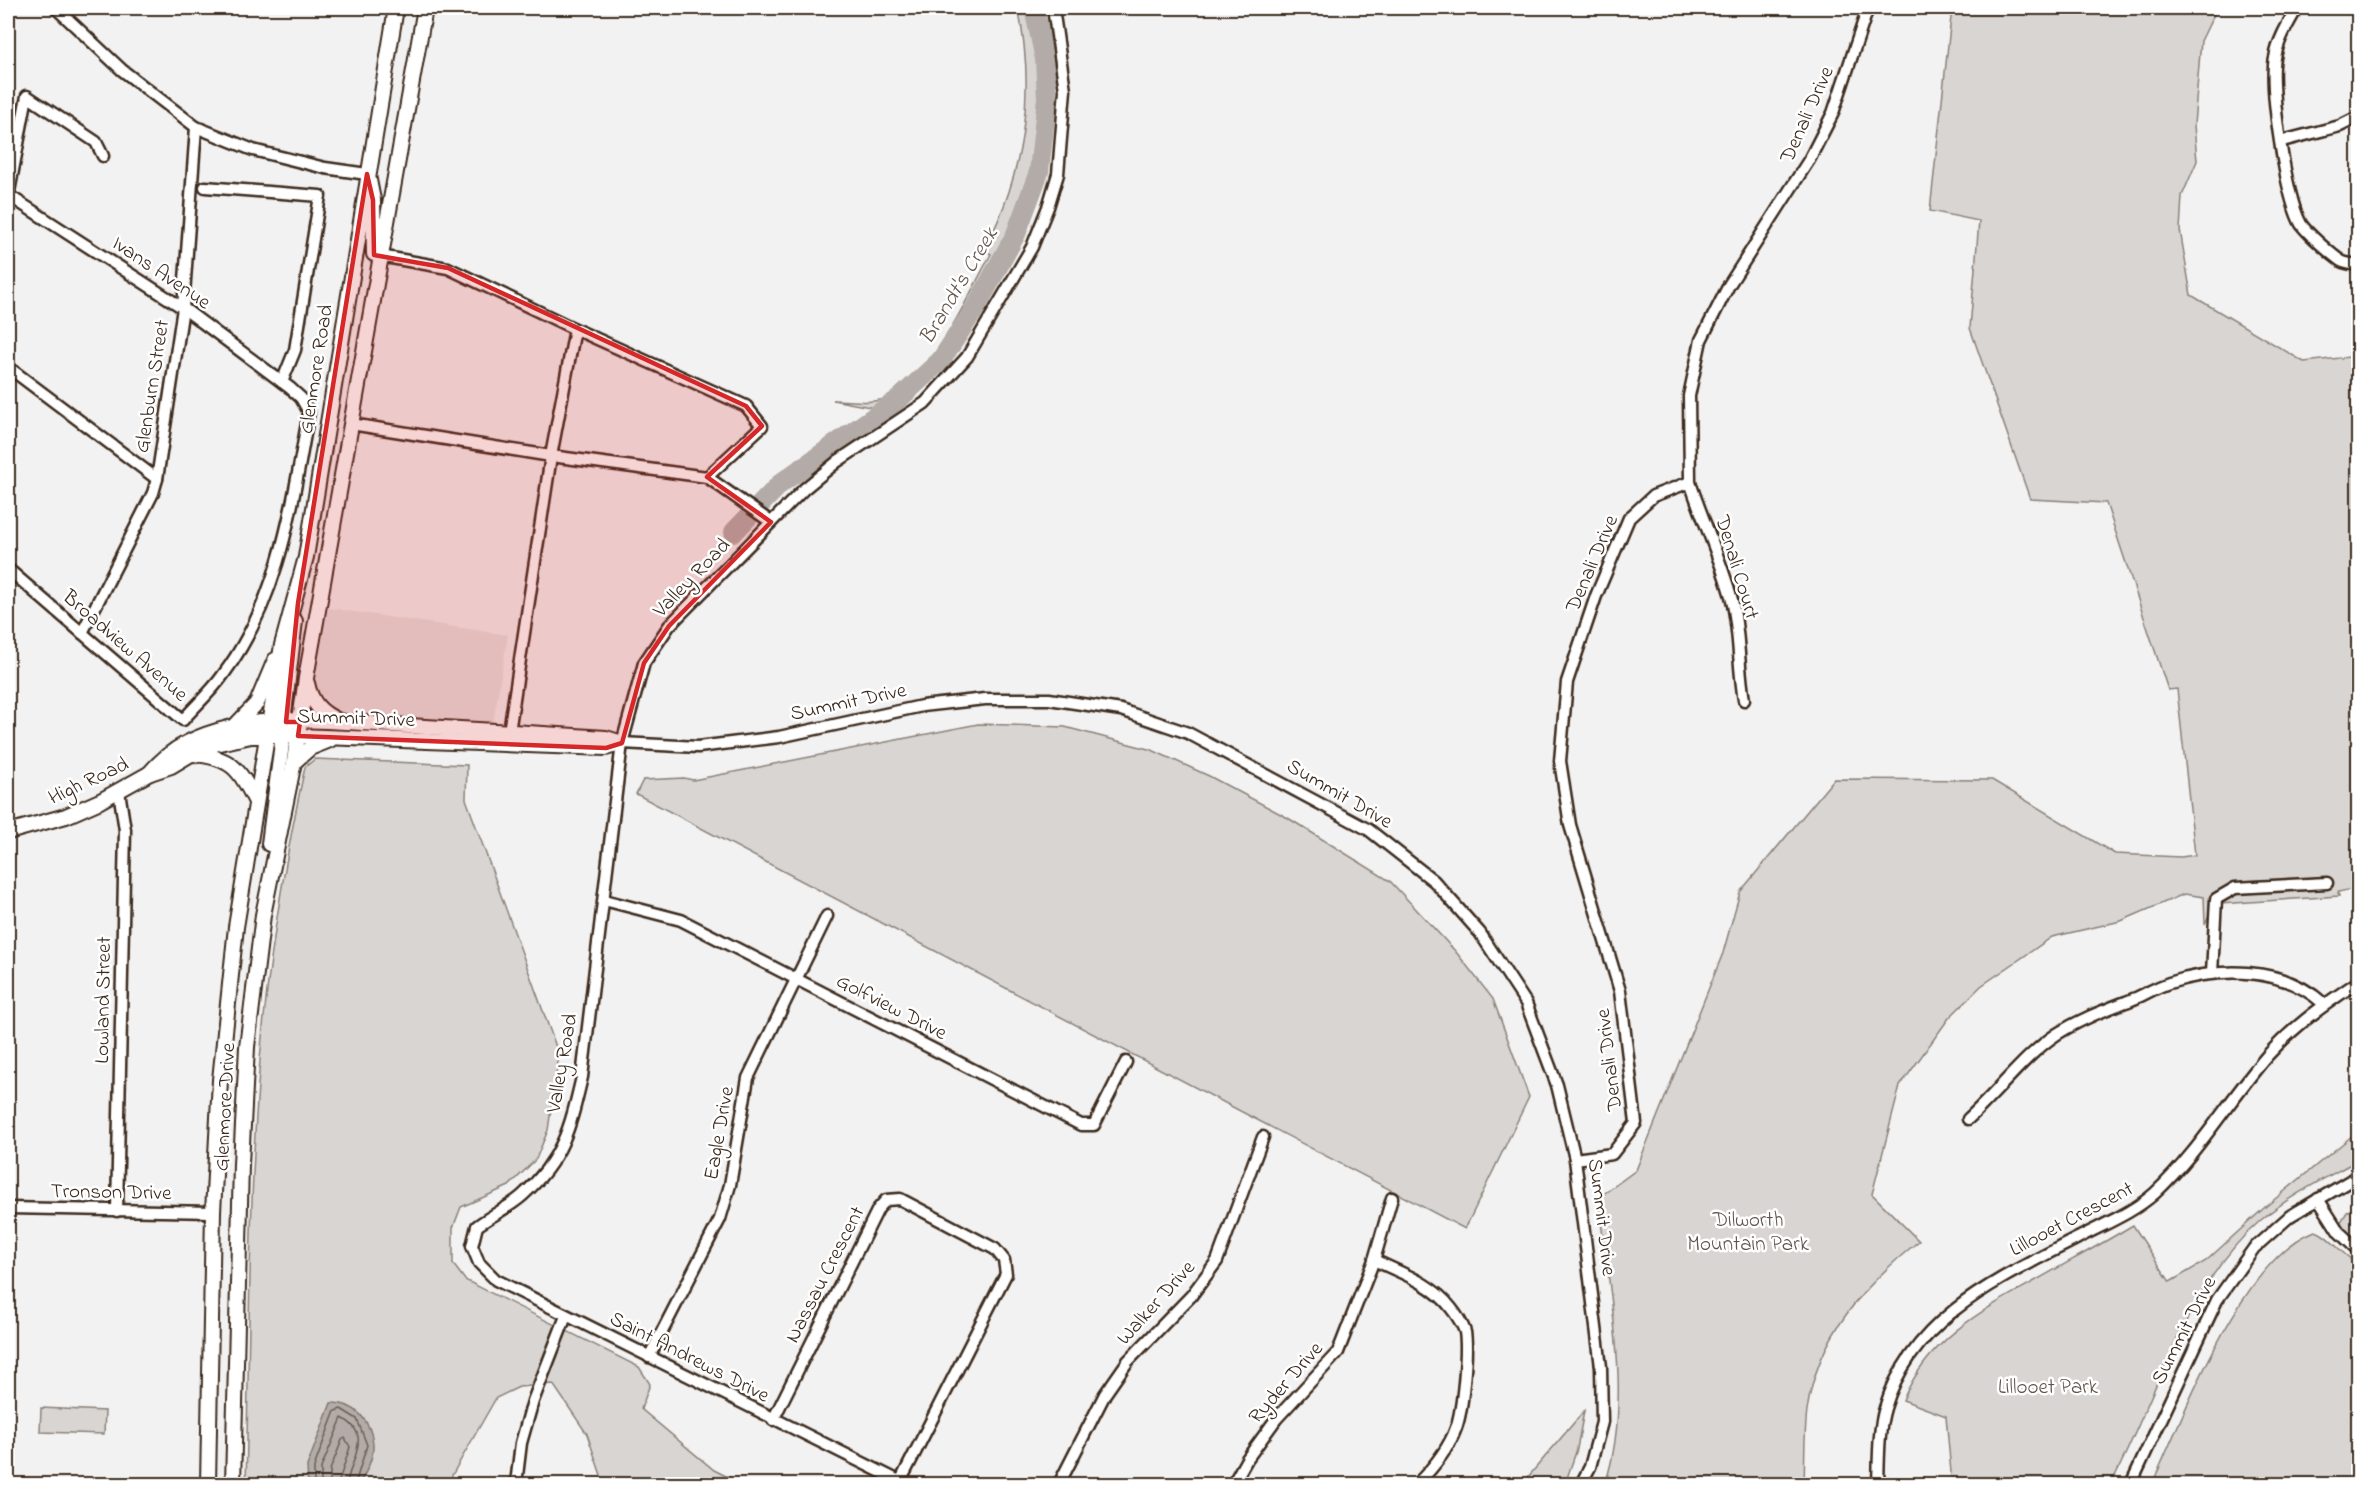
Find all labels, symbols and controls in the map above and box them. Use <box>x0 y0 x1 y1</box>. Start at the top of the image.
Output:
street label: Denali Drive <box>1773 61 1843 169</box>
water label: Brandt's Creek <box>912 221 1008 351</box>
street label: Ivans Avenue <box>105 229 217 318</box>
street label: Glenmore Road <box>292 302 342 436</box>
street label: Glenburn Street <box>128 318 178 455</box>
street label: Denali Drive <box>1559 510 1627 618</box>
street label: Denali Court <box>1706 511 1766 623</box>
street label: Valley Road <box>646 532 740 627</box>
street label: Broadview Avenue <box>55 583 195 710</box>
street label: Summit Drive <box>788 676 910 730</box>
street label: Summit Drive <box>296 702 416 736</box>
street label: High Road <box>44 750 135 815</box>
street label: Summit Drive <box>1280 752 1398 838</box>
street label: Lowland Street <box>88 936 120 1064</box>
street label: Golfview Drive <box>830 967 952 1049</box>
street label: Denali Drive <box>1589 1006 1631 1114</box>
street label: Valley Road <box>539 1011 588 1117</box>
street label: Glenmore Drive <box>208 1041 244 1172</box>
street label: Eagle Drive <box>697 1084 745 1183</box>
street label: Summit Drive <box>1579 1157 1623 1278</box>
street label: Lillooet Crescent <box>2005 1174 2139 1265</box>
street label: Tronson Drive <box>50 1177 172 1209</box>
street label: Nassau Crescent <box>778 1201 873 1348</box>
park label: Dilworth Mountain Park <box>1687 1206 1810 1260</box>
street label: Walker Drive <box>1110 1254 1203 1353</box>
street label: Summit Drive <box>2145 1271 2225 1390</box>
street label: Saint Andrews Drive <box>604 1305 775 1411</box>
street label: Ryder Drive <box>1242 1335 1333 1432</box>
park label: Lillooet Park <box>1998 1373 2099 1403</box>

